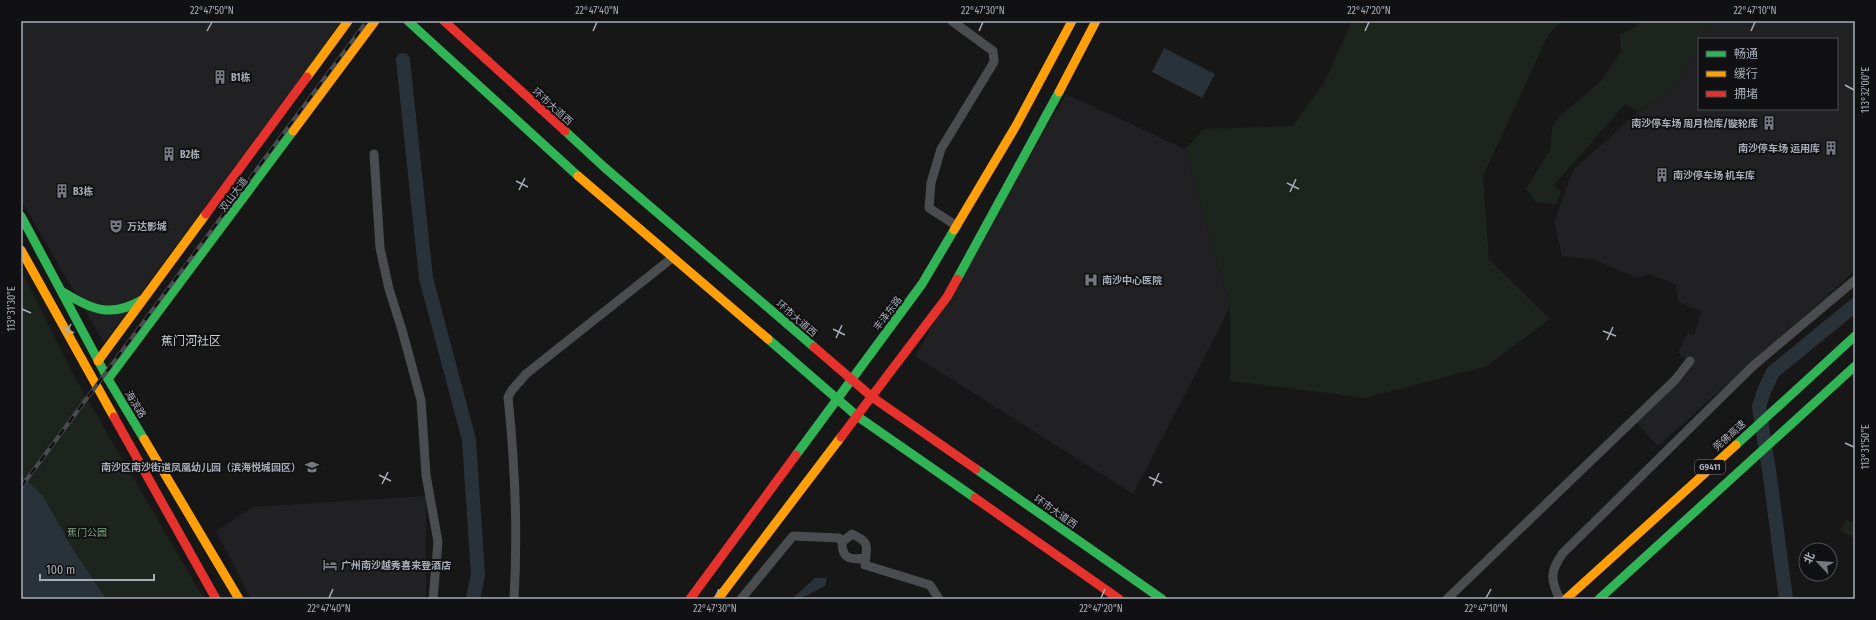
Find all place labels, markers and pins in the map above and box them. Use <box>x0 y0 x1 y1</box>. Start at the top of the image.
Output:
building icon: B1栋 <box>212 69 228 85</box>
place label: B1栋 <box>231 71 250 84</box>
building icon: 南沙停车场 周月检库/镟轮库 <box>1761 115 1777 131</box>
place label: 南沙停车场 周月检库/镟轮库 <box>1631 117 1758 130</box>
building icon: 南沙停车场 运用库 <box>1823 140 1839 156</box>
place label: 南沙停车场 运用库 <box>1738 142 1820 155</box>
building icon: B2栋 <box>161 146 177 162</box>
place label: B2栋 <box>180 148 200 161</box>
building icon: 南沙停车场 机车库 <box>1654 167 1670 183</box>
place label: 南沙停车场 机车库 <box>1673 169 1755 182</box>
building icon: B3栋 <box>54 183 70 199</box>
place label: B3栋 <box>73 185 93 198</box>
theatre icon: 万达影城 <box>108 218 124 234</box>
place label: 万达影城 <box>127 220 167 233</box>
hospital icon: 南沙中心医院 <box>1083 272 1099 288</box>
place label: 南沙中心医院 <box>1102 274 1162 287</box>
school or university icon: 南沙区南沙街道凤凰幼儿园（滨海悦城园区） <box>304 459 320 475</box>
place label: 南沙区南沙街道凤凰幼儿园（滨海悦城园区） <box>101 461 301 474</box>
hotel icon: 广州南沙越秀喜来登酒店 <box>322 557 338 573</box>
place label: 广州南沙越秀喜来登酒店 <box>341 559 451 572</box>

